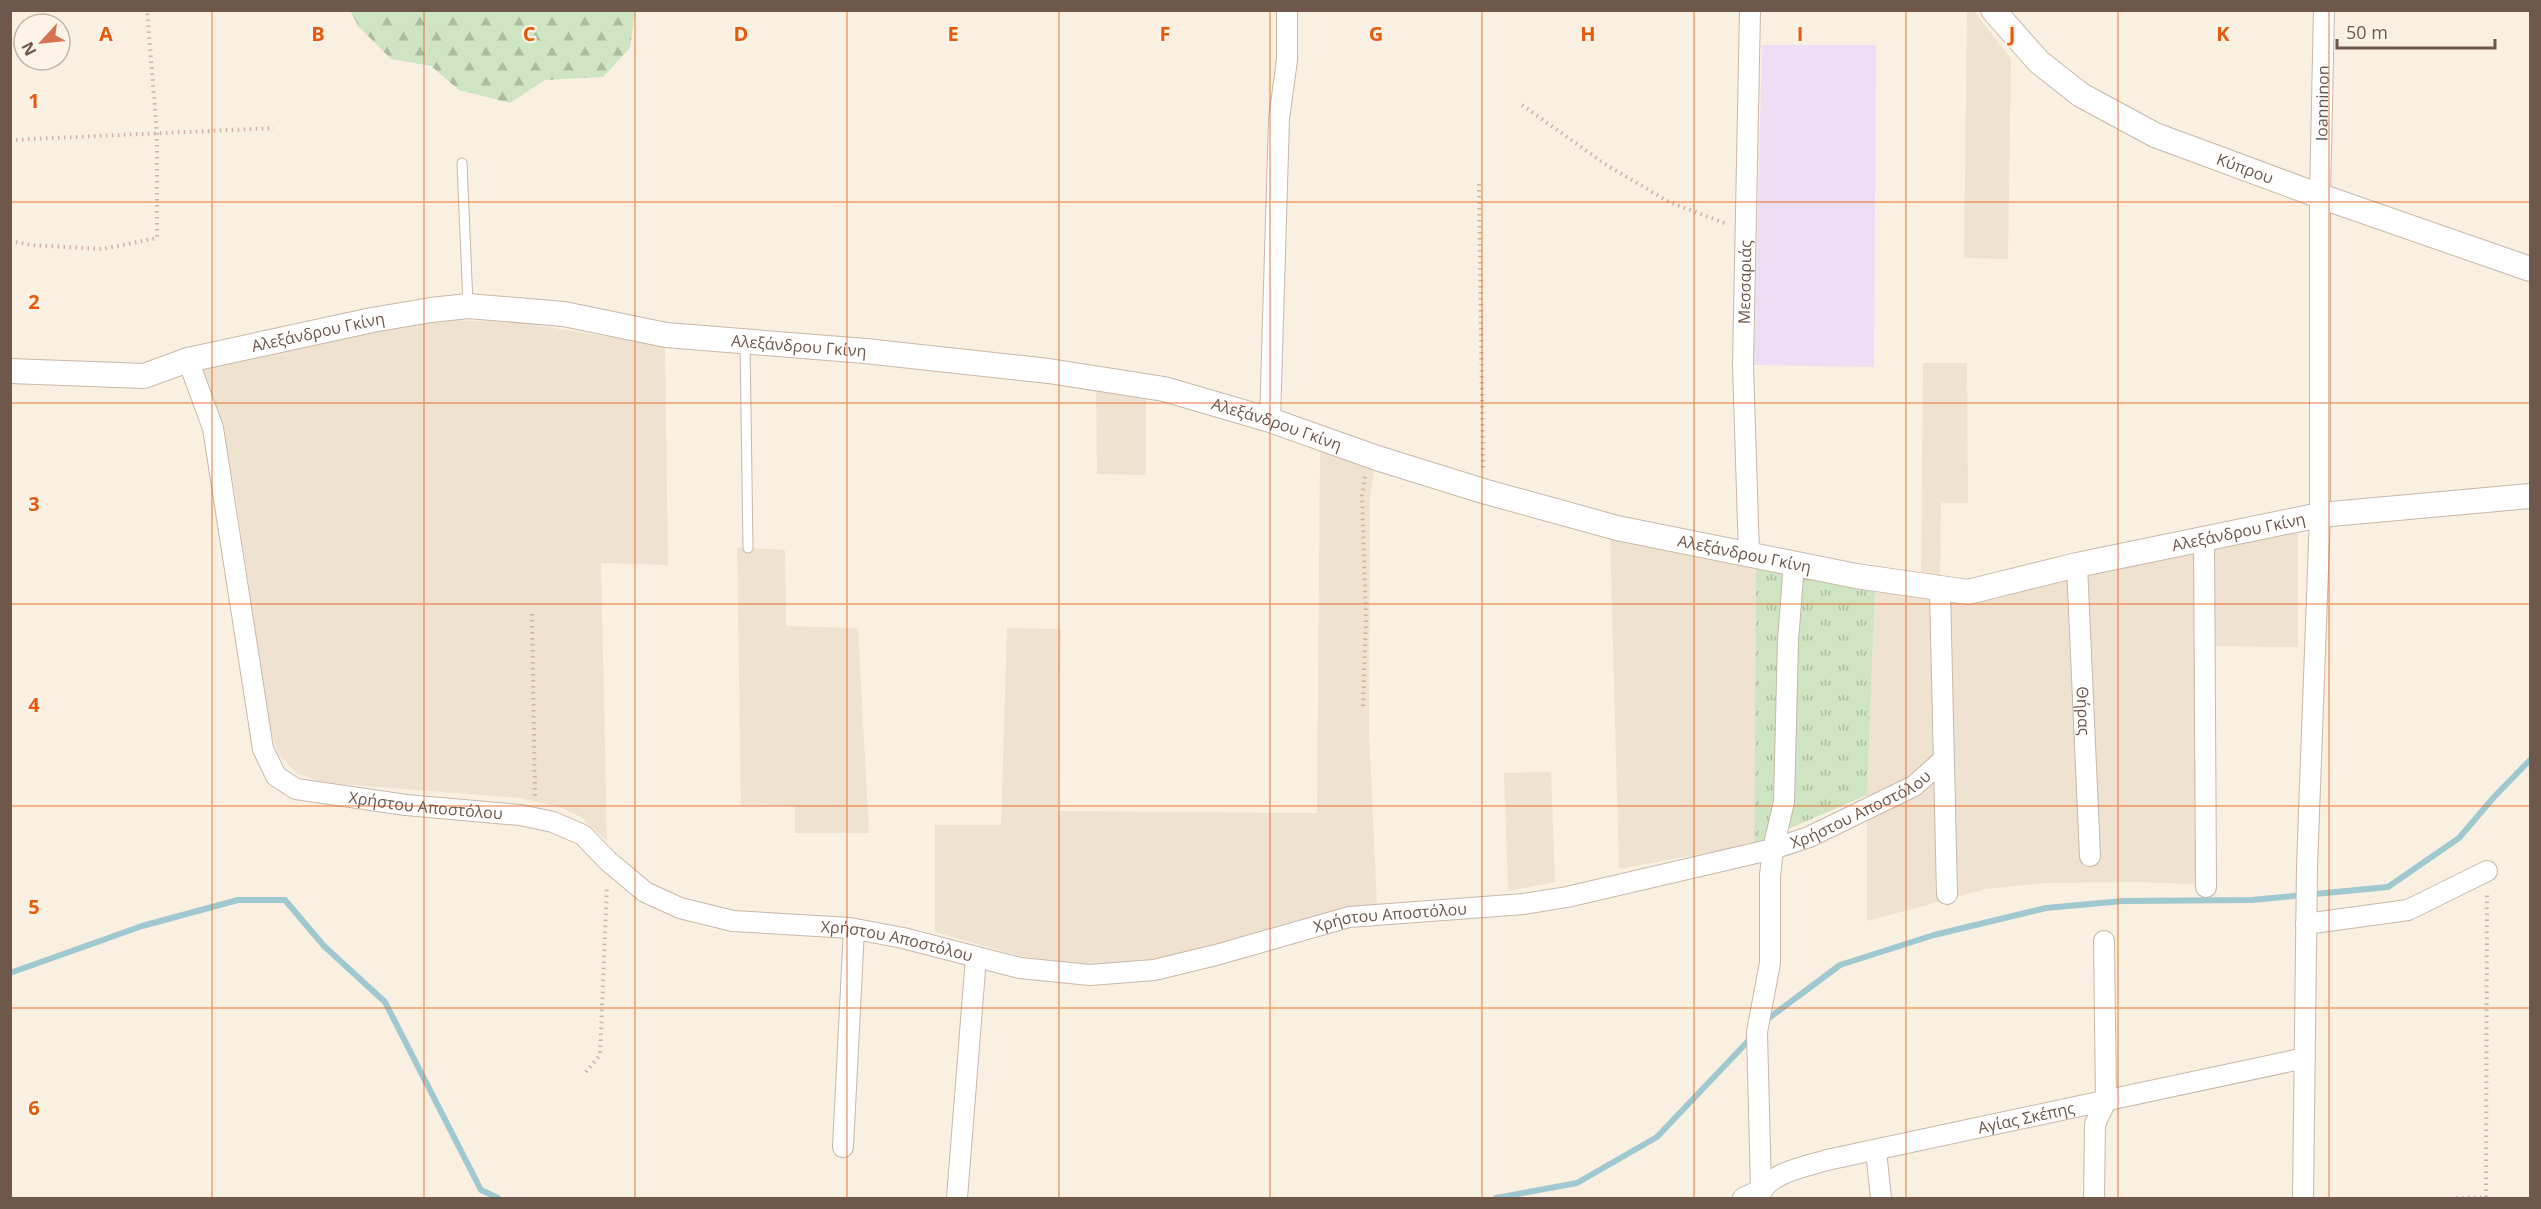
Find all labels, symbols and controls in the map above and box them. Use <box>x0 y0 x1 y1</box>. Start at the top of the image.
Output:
north arrow <box>12 12 72 72</box>
scale bar <box>2337 12 2494 50</box>
text: A <box>99 20 113 47</box>
text: B <box>311 20 325 47</box>
text: C <box>523 20 536 47</box>
text: D <box>734 20 748 47</box>
text: E <box>947 20 959 47</box>
text: F <box>1160 20 1170 47</box>
text: G <box>1369 20 1383 47</box>
text: H <box>1580 20 1596 47</box>
text: I <box>1797 20 1803 47</box>
text: J <box>2007 20 2015 47</box>
text: K <box>2216 20 2230 47</box>
text: 50 m <box>2346 20 2388 44</box>
text: N <box>16 38 41 60</box>
street label: Ioanninon <box>2310 65 2334 141</box>
text: 1 <box>28 87 40 114</box>
street label: Κύπρου <box>2214 148 2277 189</box>
street label: Μεσσαριάς <box>1733 240 1756 324</box>
text: 2 <box>28 288 40 315</box>
street label: Αλεξάνδρου Γκίνη <box>249 307 386 357</box>
street label: Αλεξάνδρου Γκίνη <box>730 329 867 362</box>
street label: Αλεξάνδρου Γκίνη <box>1209 393 1345 456</box>
text: 3 <box>28 490 40 517</box>
street label: Αλεξάνδρου Γκίνη <box>2170 507 2307 556</box>
street label: Αλεξάνδρου Γκίνη <box>1676 529 1813 578</box>
street label: Θήρας <box>2071 686 2096 736</box>
text: 4 <box>28 691 40 718</box>
street label: Χρήστου Αποστόλου <box>1787 765 1935 853</box>
street label: Χρήστου Αποστόλου <box>347 786 504 824</box>
text: 5 <box>28 893 40 920</box>
street label: Χρήστου Αποστόλου <box>1311 897 1468 938</box>
street label: Χρήστου Αποστόλου <box>820 915 975 966</box>
text: 6 <box>28 1094 40 1121</box>
street label: Αγίας Σκέπης <box>1976 1096 2077 1139</box>

